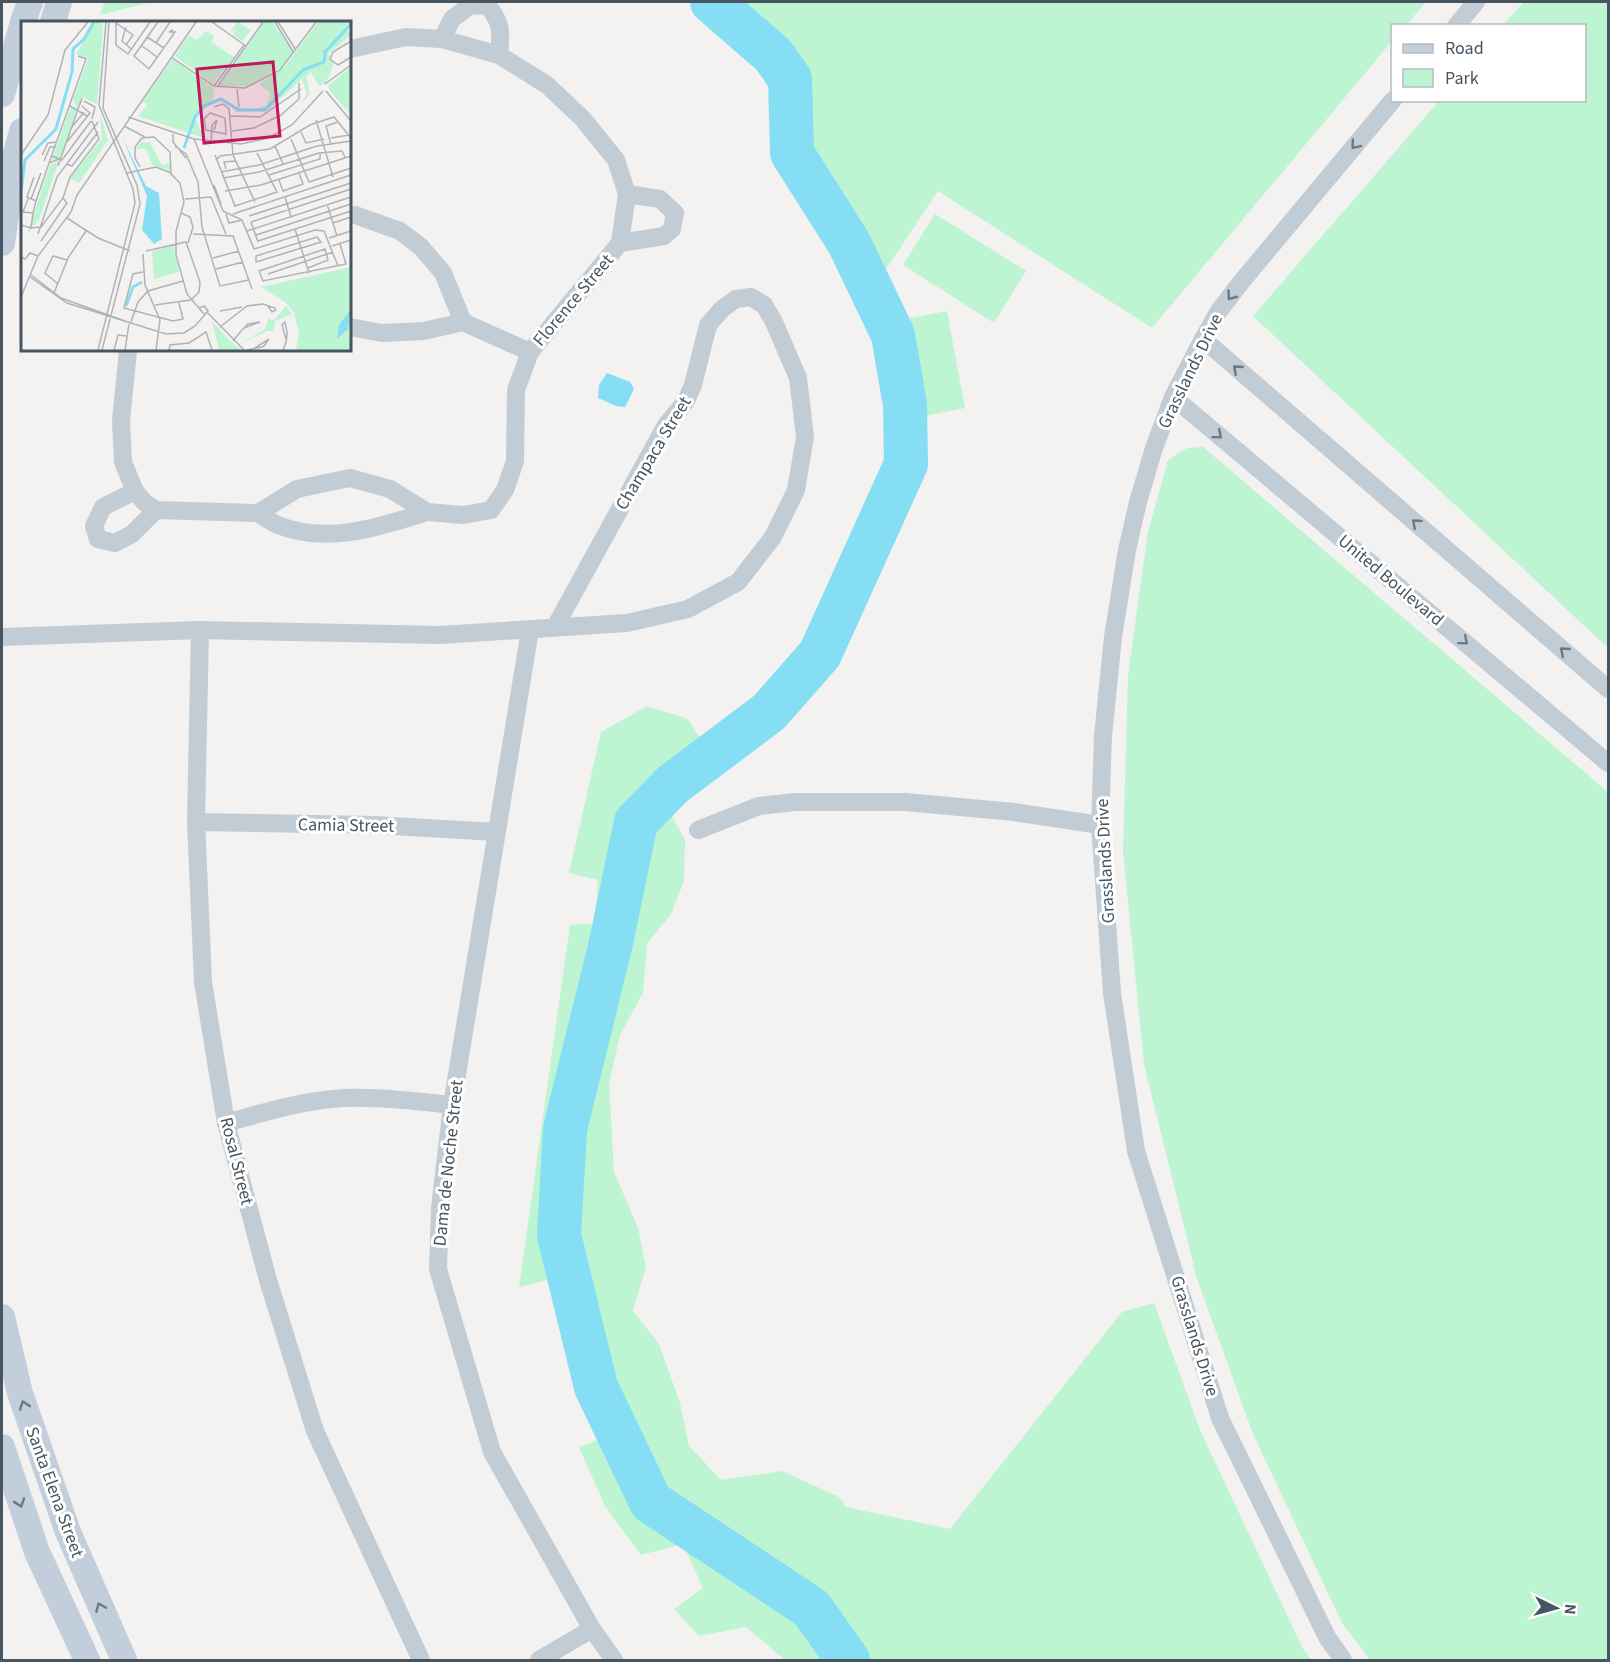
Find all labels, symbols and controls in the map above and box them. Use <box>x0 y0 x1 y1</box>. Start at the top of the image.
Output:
inset map <box>21 21 351 351</box>
legend <box>1391 24 1586 102</box>
text: Road <box>1445 36 1484 61</box>
text: Park <box>1445 66 1479 91</box>
one-way arrow <box>1352 138 1363 149</box>
street label: Florence Street <box>527 249 619 352</box>
one-way arrow <box>1227 289 1238 300</box>
street label: Grasslands Drive <box>1152 310 1229 433</box>
one-way arrow <box>1233 365 1244 376</box>
street label: Champaca Street <box>610 392 697 515</box>
one-way arrow <box>1211 427 1222 438</box>
one-way arrow <box>1412 520 1423 531</box>
street label: United Boulevard <box>1332 529 1449 632</box>
one-way arrow <box>1457 634 1468 645</box>
one-way arrow <box>1560 647 1571 658</box>
street label: Grasslands Drive <box>1090 798 1121 924</box>
street label: Camia Street <box>298 812 394 839</box>
street label: Dama de Noche Street <box>427 1079 470 1248</box>
street label: Rosal Street <box>214 1115 259 1208</box>
street label: Grasslands Drive <box>1164 1273 1225 1400</box>
one-way arrow <box>19 1400 32 1411</box>
street label: Santa Elena Street <box>19 1423 90 1561</box>
one-way arrow <box>13 1497 26 1508</box>
north arrow <box>1526 1578 1586 1638</box>
one-way arrow <box>95 1603 107 1614</box>
text: N <box>1559 1603 1581 1615</box>

